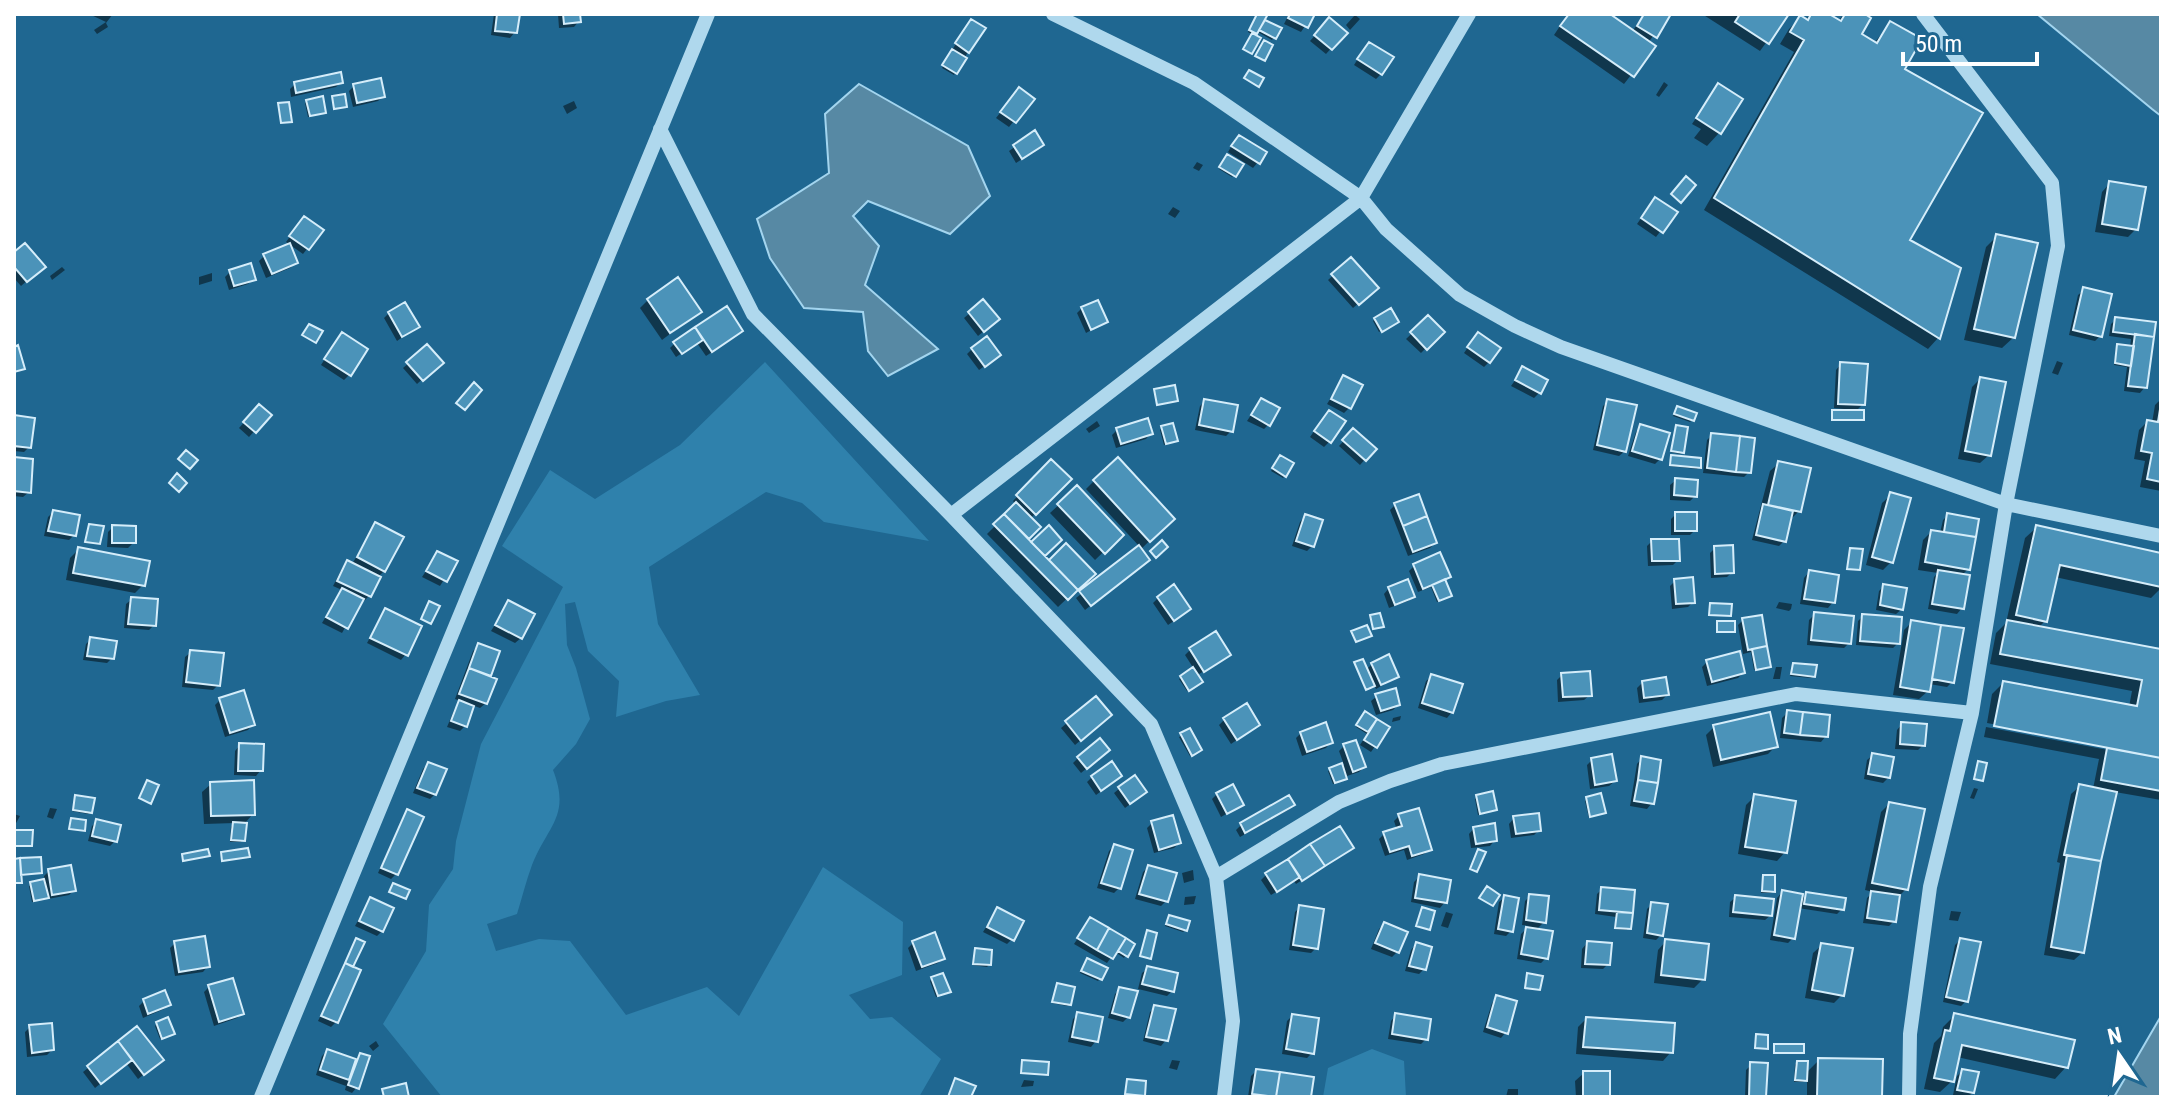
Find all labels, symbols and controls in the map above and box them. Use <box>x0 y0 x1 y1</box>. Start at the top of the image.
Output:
scale bar <box>1903 16 2037 66</box>
text: 50 m <box>1915 30 1962 58</box>
north arrow <box>2079 1015 2159 1095</box>
text: N <box>2105 1022 2124 1050</box>

